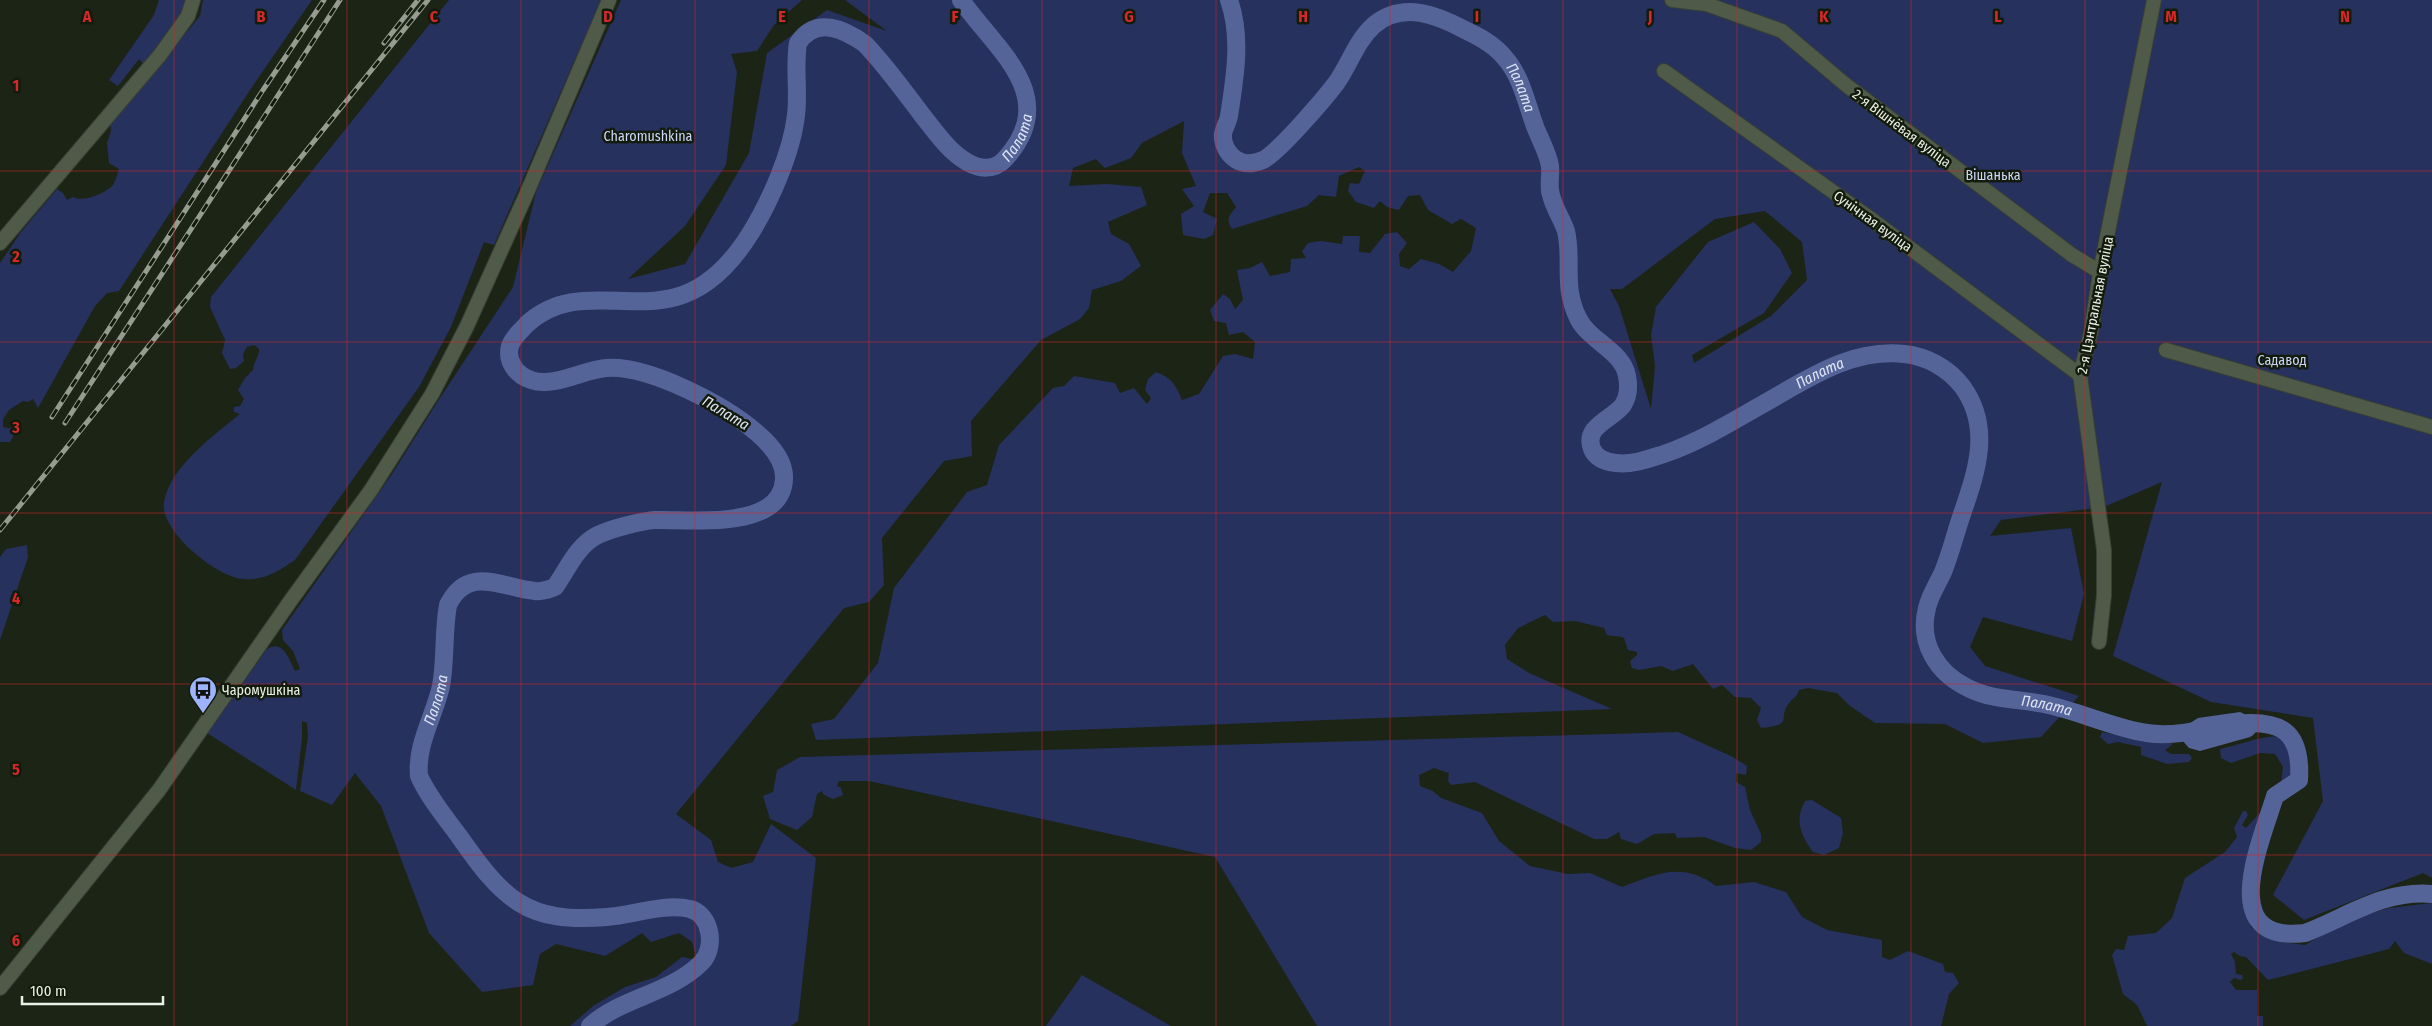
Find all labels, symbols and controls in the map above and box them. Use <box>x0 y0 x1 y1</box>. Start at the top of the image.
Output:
text: A <box>82 7 92 26</box>
text: B <box>257 7 266 26</box>
text: C <box>430 7 439 26</box>
text: D <box>603 7 613 26</box>
text: E <box>778 7 786 26</box>
text: F <box>951 7 959 26</box>
text: G <box>1124 7 1134 26</box>
text: H <box>1298 7 1308 26</box>
text: I <box>1475 7 1479 26</box>
text: J <box>1647 7 1652 26</box>
text: K <box>1819 7 1829 26</box>
text: L <box>1994 7 2002 26</box>
text: M <box>2165 7 2177 26</box>
text: N <box>2340 7 2350 26</box>
water label: Палата <box>1502 60 1539 115</box>
text: 1 <box>13 76 19 95</box>
street label: 2-я Вішнёвая вуліца <box>1849 86 1954 171</box>
water label: Палата <box>998 112 1036 165</box>
park label: Charomushkina <box>604 128 693 145</box>
park label: Вішанька <box>1965 167 2021 184</box>
street label: Сунічная вуліца <box>1830 187 1915 256</box>
street label: 2-я Цэнтральная вуліца <box>2074 235 2117 375</box>
text: 2 <box>11 247 20 266</box>
park label: Садавод <box>2257 352 2307 369</box>
water label: Палата <box>1792 354 1847 392</box>
water label: Палата <box>699 392 753 434</box>
text: 3 <box>11 418 20 437</box>
text: 4 <box>12 589 20 608</box>
water label: Палата <box>420 674 452 728</box>
bus stop icon: Чаромушкіна <box>188 675 218 714</box>
place label: Чаромушкіна <box>222 682 301 699</box>
water label: Палата <box>2020 692 2075 720</box>
text: 5 <box>12 760 20 779</box>
text: 6 <box>12 931 20 950</box>
scale bar <box>22 974 164 1006</box>
text: 100 m <box>30 982 67 1000</box>

